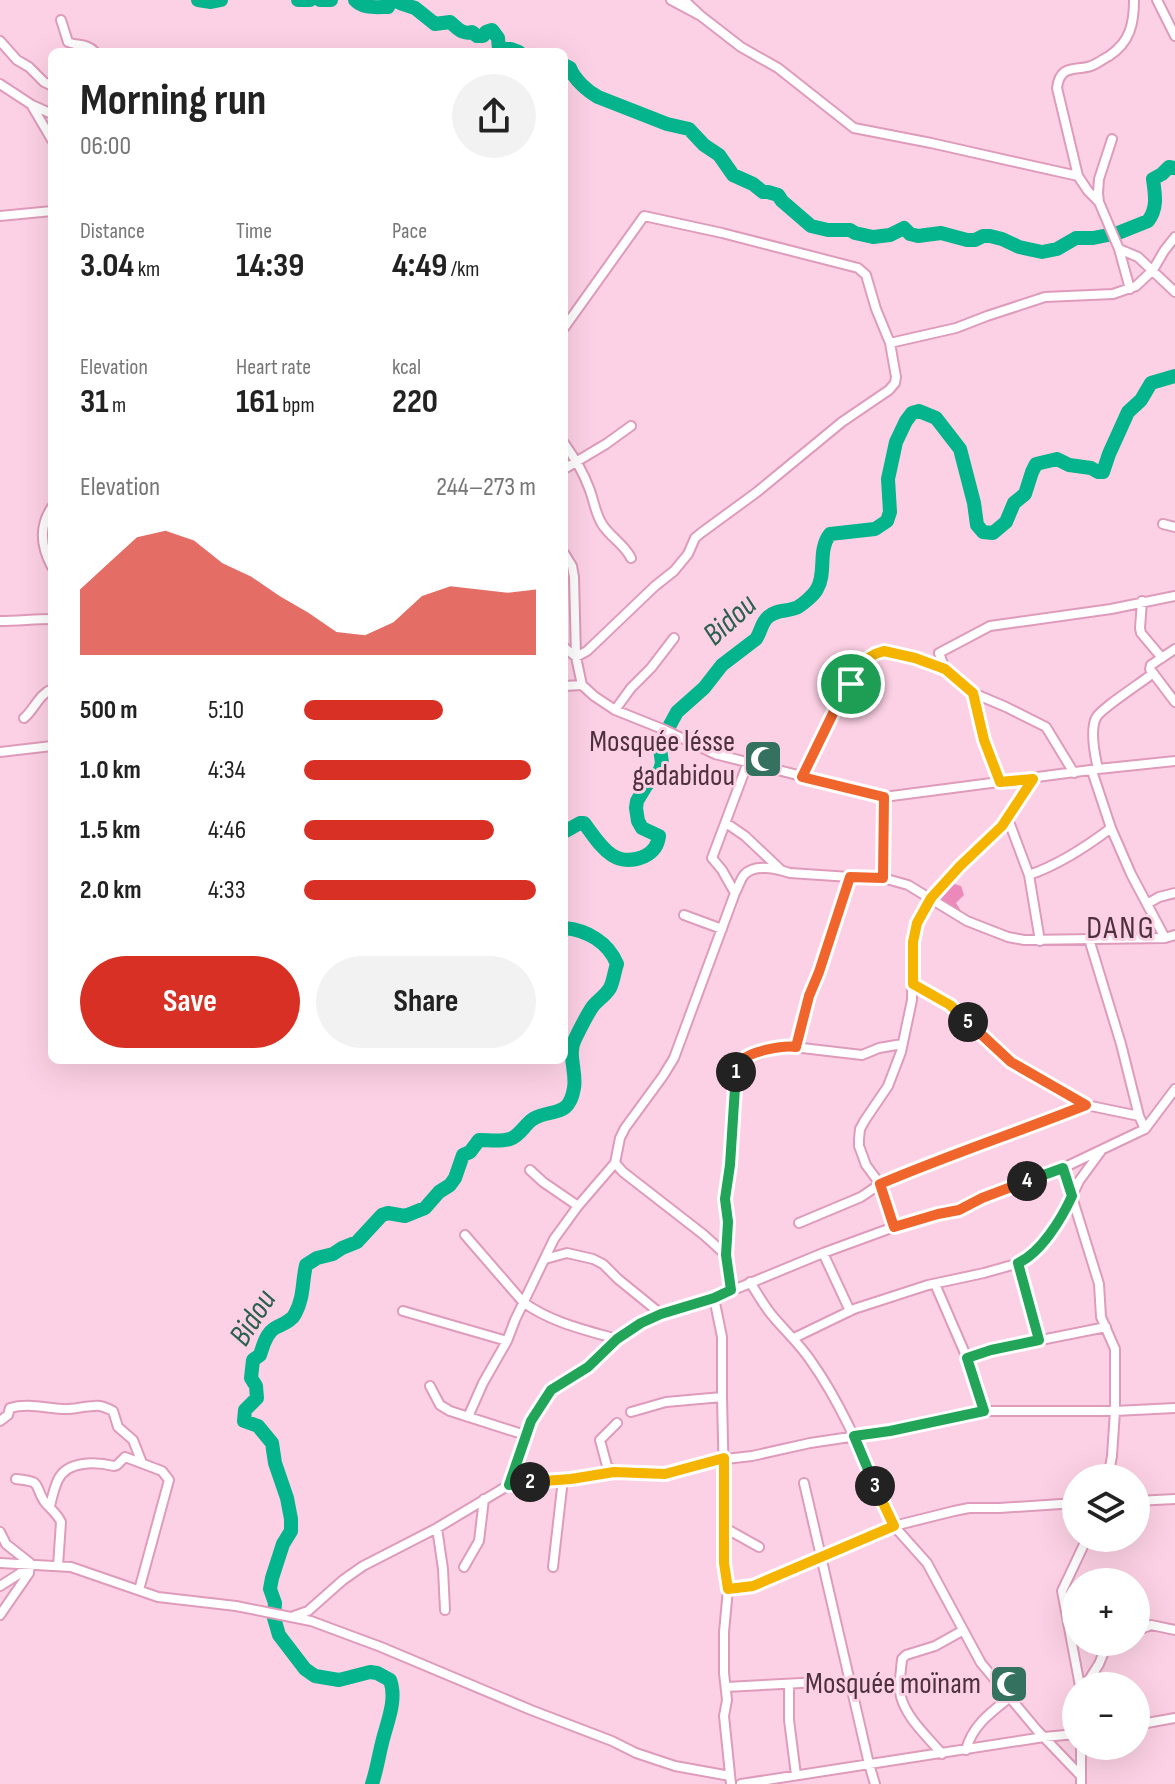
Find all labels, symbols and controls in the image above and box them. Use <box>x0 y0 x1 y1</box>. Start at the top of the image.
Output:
text: Morning run <box>80 74 266 127</box>
button: share <box>452 74 536 158</box>
text: 06:00 <box>80 131 131 162</box>
text: Distance <box>80 218 145 245</box>
text: Time <box>236 218 272 245</box>
text: Pace <box>392 218 427 245</box>
text: 3.04 <box>80 245 134 286</box>
text: 14:39 <box>236 245 304 286</box>
text: 4:49 <box>392 245 447 286</box>
text: km <box>134 256 160 283</box>
text: /km <box>447 256 479 283</box>
text: Elevation <box>80 354 148 381</box>
text: Heart rate <box>236 354 311 381</box>
text: kcal <box>392 354 421 381</box>
text: 31 <box>80 381 109 422</box>
text: 161 <box>236 381 279 422</box>
text: 220 <box>392 381 438 422</box>
text: m <box>109 392 126 419</box>
text: bpm <box>279 392 315 419</box>
text: Elevation <box>80 472 160 503</box>
text: 244–273 m <box>436 472 536 503</box>
water label: Bidou <box>695 586 765 654</box>
pin <box>817 650 885 718</box>
icon: arrive <box>829 662 873 706</box>
text: 500 m <box>80 695 137 726</box>
text: 5:10 <box>208 695 244 726</box>
place label: Mosquée lésse gadabidou <box>589 724 735 794</box>
mosque icon: Mosquée lésse gadabidou <box>742 738 784 780</box>
text: 1.0 km <box>80 755 141 786</box>
text: 4:34 <box>208 755 246 786</box>
text: 1.5 km <box>80 815 140 846</box>
text: 4:46 <box>208 815 246 846</box>
text: 2.0 km <box>80 875 141 906</box>
text: 4:33 <box>208 875 246 906</box>
district label: DANG <box>1086 909 1156 948</box>
button: Save <box>80 956 300 1048</box>
button: Share <box>316 956 536 1048</box>
pin: 5 <box>948 1002 988 1042</box>
text: 5 <box>963 1008 973 1035</box>
pin: 1 <box>716 1052 756 1092</box>
text: 1 <box>732 1058 740 1085</box>
pin: 4 <box>1007 1161 1047 1201</box>
text: 4 <box>1022 1167 1032 1194</box>
water label: Bidou <box>221 1283 285 1353</box>
pin: 2 <box>510 1462 550 1502</box>
map controls <box>1062 1464 1150 1760</box>
button: layers <box>1062 1464 1150 1552</box>
pin: 3 <box>855 1466 895 1506</box>
text: 2 <box>525 1468 535 1495</box>
text: 3 <box>870 1472 880 1499</box>
button: + <box>1062 1568 1150 1656</box>
mosque icon: Mosquée moïnam <box>988 1663 1030 1705</box>
place label: Mosquée moïnam <box>805 1666 981 1702</box>
button: − <box>1062 1672 1150 1760</box>

